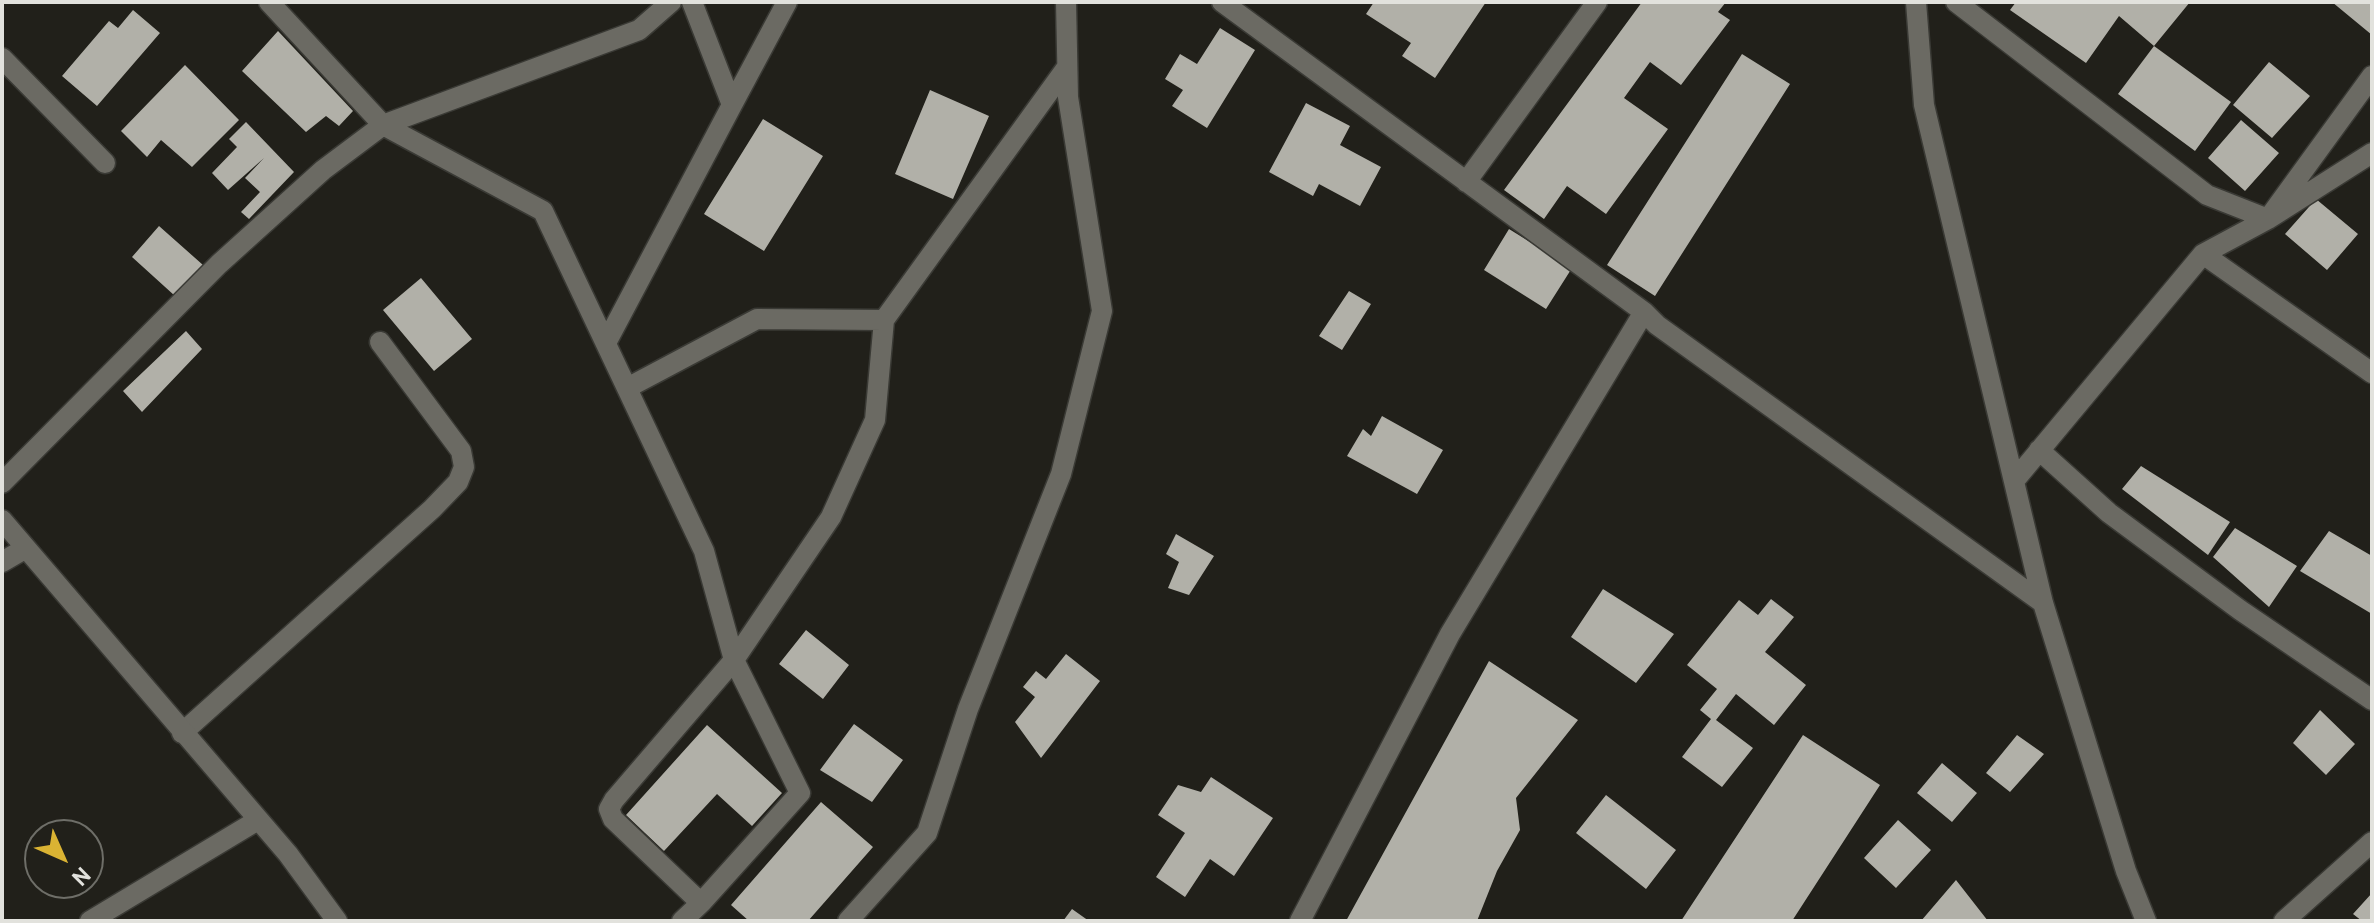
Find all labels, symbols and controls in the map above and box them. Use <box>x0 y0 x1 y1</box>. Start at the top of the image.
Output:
north arrow <box>24 819 104 899</box>
text: N <box>65 860 95 890</box>

